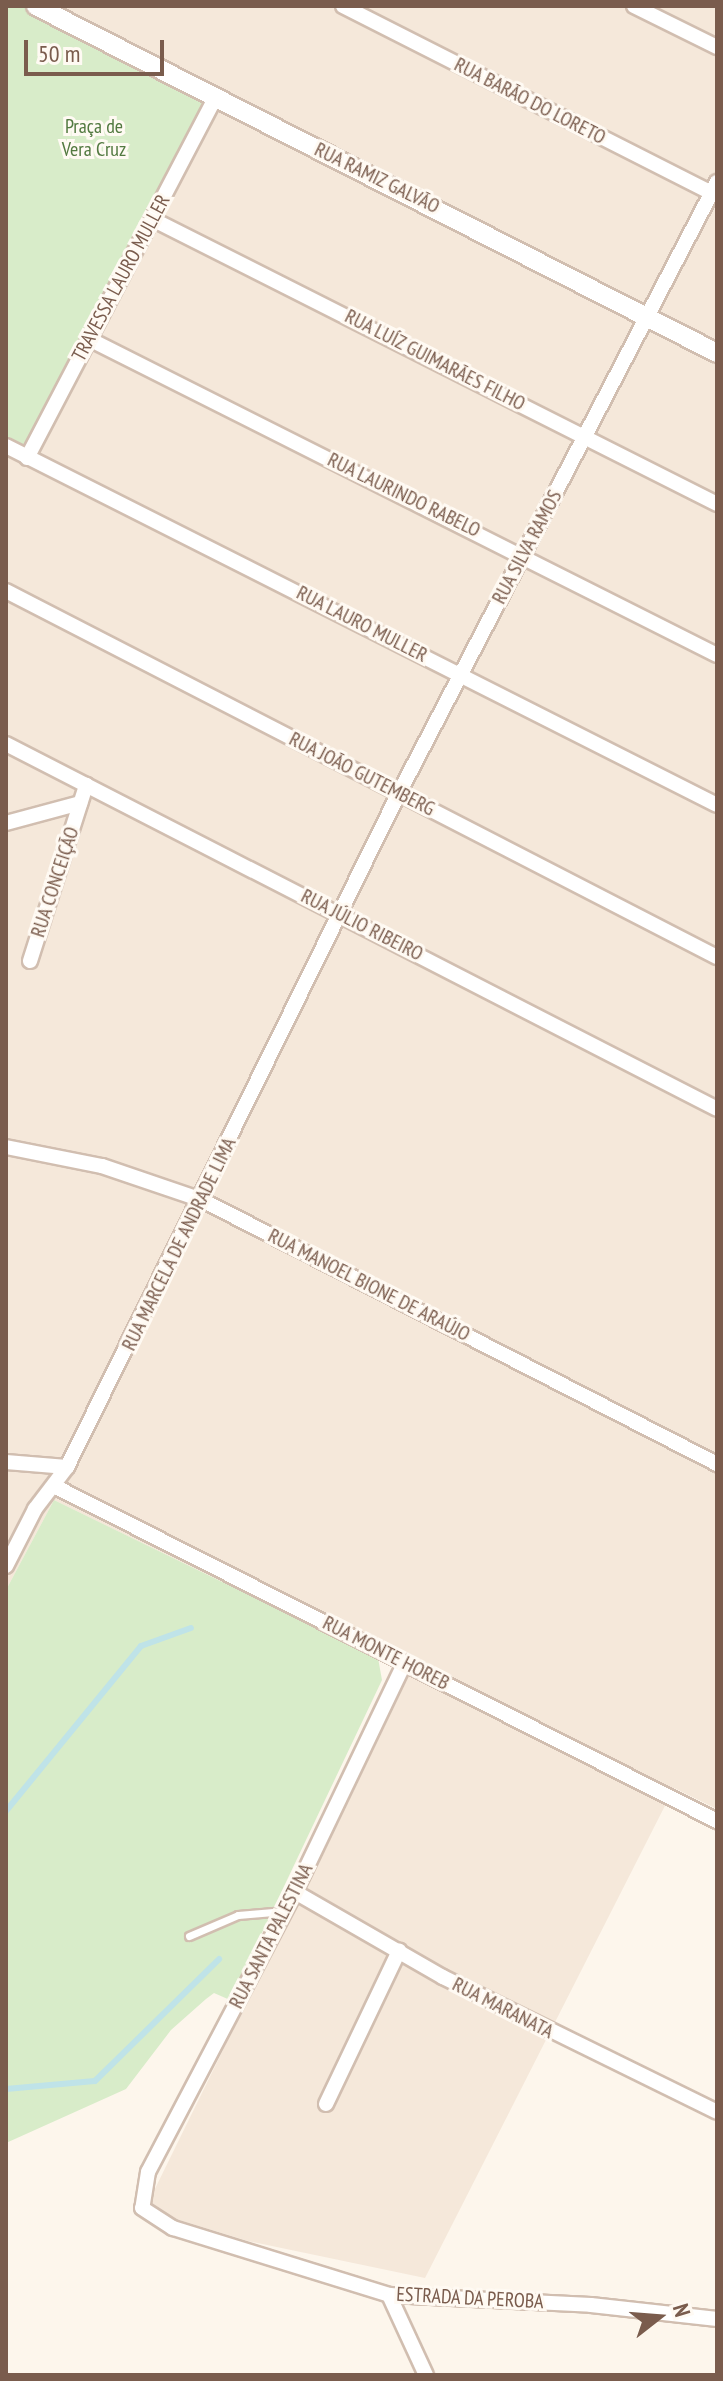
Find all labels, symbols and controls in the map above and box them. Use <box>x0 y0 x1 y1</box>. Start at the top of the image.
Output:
scale bar <box>28 24 168 74</box>
text: 50 m <box>38 38 80 69</box>
street label: RUA BARÃO DO LORETO <box>450 52 610 150</box>
park label: Praça de Vera Cruz <box>62 115 126 162</box>
street label: RUA RAMIZ GALVÃO <box>310 137 444 219</box>
street label: TRAVESSA LAURO MULLER <box>67 190 175 366</box>
street label: RUA LUÍZ GUIMARÃES FILHO <box>340 304 530 416</box>
street label: RUA LAURINDO RABELO <box>323 448 485 542</box>
street label: RUA SILVA RAMOS <box>487 485 567 609</box>
street label: RUA LAURO MULLER <box>292 581 432 667</box>
street label: RUA JOÃO GUTEMBERG <box>285 727 439 821</box>
street label: RUA CONCEIÇÃO <box>26 823 84 941</box>
street label: RUA JÚLIO RIBEIRO <box>297 884 427 966</box>
street label: RUA MARCELA DE ANDRADE LIMA <box>116 1133 242 1355</box>
street label: RUA MANOEL BIONE DE ARAÚJO <box>263 1223 475 1347</box>
street label: RUA MONTE HOREB <box>319 1611 453 1695</box>
street label: RUA SANTA PALESTINA <box>224 1859 318 2013</box>
street label: RUA MARANATA <box>448 1972 558 2044</box>
north arrow <box>619 2277 699 2357</box>
street label: ESTRADA DA PEROBA <box>395 2282 545 2314</box>
text: N <box>667 2300 697 2320</box>

